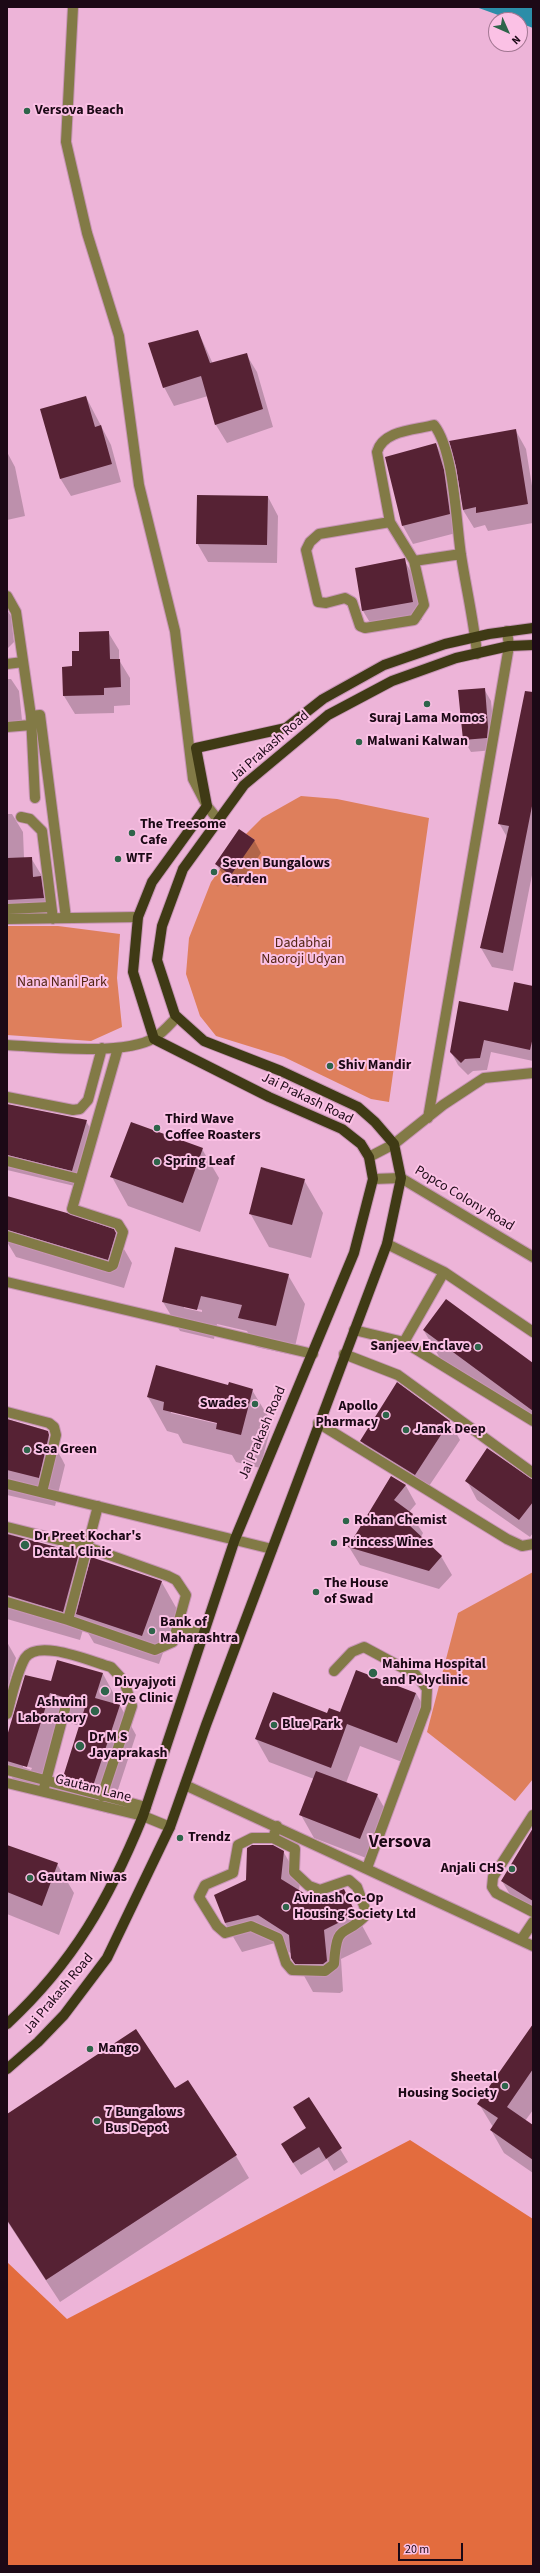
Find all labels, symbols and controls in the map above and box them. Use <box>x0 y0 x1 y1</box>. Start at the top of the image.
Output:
north arrow <box>488 12 528 52</box>
text: N <box>508 32 524 48</box>
place label: Versova Beach <box>35 103 124 119</box>
marker: Versova Beach <box>22 106 32 116</box>
marker: Suraj Lama Momos <box>422 699 432 709</box>
street label: Jai Prakash Road <box>227 708 313 786</box>
place label: Suraj Lama Momos <box>369 711 485 727</box>
place label: Malwani Kalwan <box>367 734 468 750</box>
marker: Malwani Kalwan <box>354 737 364 747</box>
place label: The Treesome Cafe <box>140 817 226 850</box>
marker: The Treesome Cafe <box>127 828 137 838</box>
place label: WTF <box>126 851 153 867</box>
marker: WTF <box>113 854 123 864</box>
place label: Seven Bungalows Garden <box>222 856 330 888</box>
marker: Seven Bungalows Garden <box>209 867 219 877</box>
park label: Dadabhai Naoroji Udyan <box>261 936 345 968</box>
park label: Nana Nani Park <box>17 975 107 991</box>
place label: Shiv Mandir <box>338 1058 411 1074</box>
marker: Shiv Mandir <box>325 1061 335 1071</box>
street label: Jai Prakash Road <box>259 1070 355 1128</box>
place label: Third Wave Coffee Roasters <box>165 1112 261 1144</box>
marker: Third Wave Coffee Roasters <box>152 1123 162 1133</box>
place label: Spring Leaf <box>165 1154 235 1170</box>
marker: Spring Leaf <box>152 1157 162 1167</box>
street label: Popco Colony Road <box>411 1163 517 1235</box>
place label: Sanjeev Enclave <box>370 1339 470 1355</box>
marker: Sanjeev Enclave <box>473 1342 483 1352</box>
street label: Jai Prakash Road <box>236 1384 290 1482</box>
place label: Swades <box>200 1396 247 1412</box>
marker: Swades <box>250 1399 260 1409</box>
place label: Apollo Pharmacy <box>315 1399 378 1432</box>
marker: Apollo Pharmacy <box>381 1410 391 1420</box>
place label: Janak Deep <box>414 1422 486 1438</box>
marker: Janak Deep <box>401 1425 411 1435</box>
place label: Sea Green <box>35 1442 97 1458</box>
marker: Sea Green <box>22 1445 32 1455</box>
place label: Rohan Chemist <box>354 1513 447 1529</box>
marker: Rohan Chemist <box>341 1516 351 1526</box>
place label: Dr Preet Kochar's Dental Clinic <box>34 1529 141 1562</box>
place label: Princess Wines <box>342 1535 433 1551</box>
marker: Princess Wines <box>329 1538 339 1548</box>
marker: Dr Preet Kochar's Dental Clinic <box>19 1539 31 1551</box>
place label: The House of Swad <box>324 1576 388 1608</box>
marker: The House of Swad <box>311 1587 321 1597</box>
place label: Bank of Maharashtra <box>160 1615 238 1648</box>
marker: Bank of Maharashtra <box>147 1626 157 1636</box>
place label: Mahima Hospital and Polyclinic <box>382 1657 486 1690</box>
marker: Mahima Hospital and Polyclinic <box>367 1667 379 1679</box>
place label: Divyajyoti Eye Clinic <box>114 1675 176 1708</box>
marker: Divyajyoti Eye Clinic <box>99 1685 111 1697</box>
place label: Ashwini Laboratory <box>17 1695 86 1728</box>
marker: Ashwini Laboratory <box>89 1705 101 1717</box>
place label: Blue Park <box>282 1717 341 1733</box>
marker: Blue Park <box>269 1720 279 1730</box>
place label: Dr M S Jayaprakash <box>89 1730 168 1762</box>
marker: Dr M S Jayaprakash <box>74 1740 86 1752</box>
street label: Gautam Lane <box>53 1771 133 1807</box>
place label: Trendz <box>188 1830 230 1846</box>
district label: Versova <box>369 1832 431 1854</box>
marker: Trendz <box>175 1833 185 1843</box>
place label: Anjali CHS <box>441 1861 504 1877</box>
marker: Anjali CHS <box>507 1864 517 1874</box>
place label: Gautam Niwas <box>38 1870 127 1886</box>
marker: Gautam Niwas <box>25 1873 35 1883</box>
place label: Avinash Co-Op Housing Society Ltd <box>294 1891 416 1924</box>
marker: Avinash Co-Op Housing Society Ltd <box>281 1902 291 1912</box>
street label: Jai Prakash Road <box>21 1950 97 2038</box>
place label: Mango <box>98 2041 139 2057</box>
marker: Mango <box>85 2044 95 2054</box>
place label: Sheetal Housing Society <box>398 2070 497 2102</box>
marker: Sheetal Housing Society <box>500 2081 510 2091</box>
place label: 7 Bungalows Bus Depot <box>105 2105 183 2138</box>
marker: 7 Bungalows Bus Depot <box>92 2116 102 2126</box>
scale bar <box>400 2535 465 2561</box>
text: 20 m <box>405 2541 429 2558</box>

